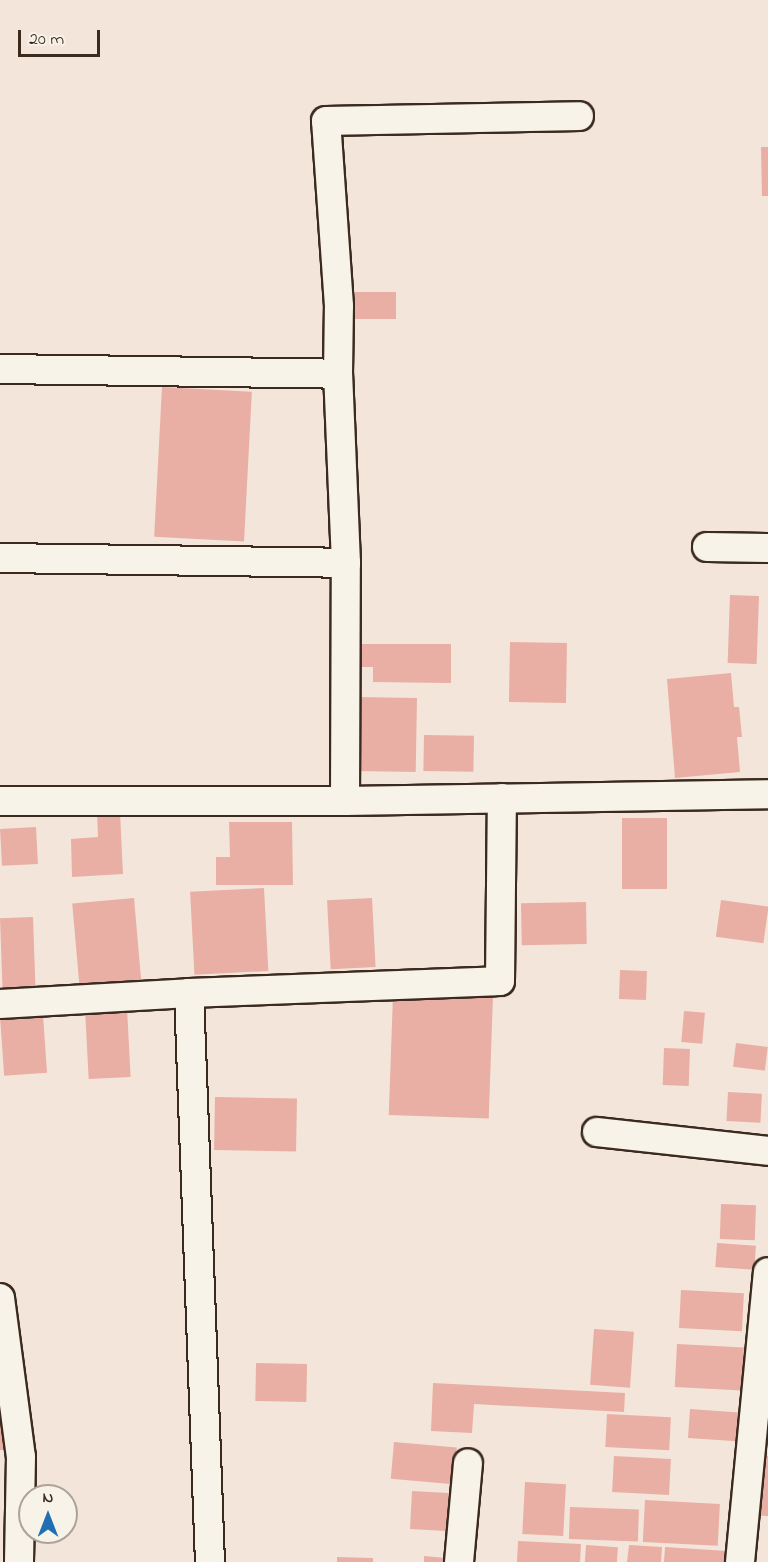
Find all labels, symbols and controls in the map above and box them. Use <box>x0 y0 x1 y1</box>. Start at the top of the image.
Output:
scale bar <box>21 18 104 56</box>
text: 20 m <box>29 27 64 53</box>
north arrow <box>18 1484 78 1544</box>
text: N <box>43 1486 53 1510</box>

